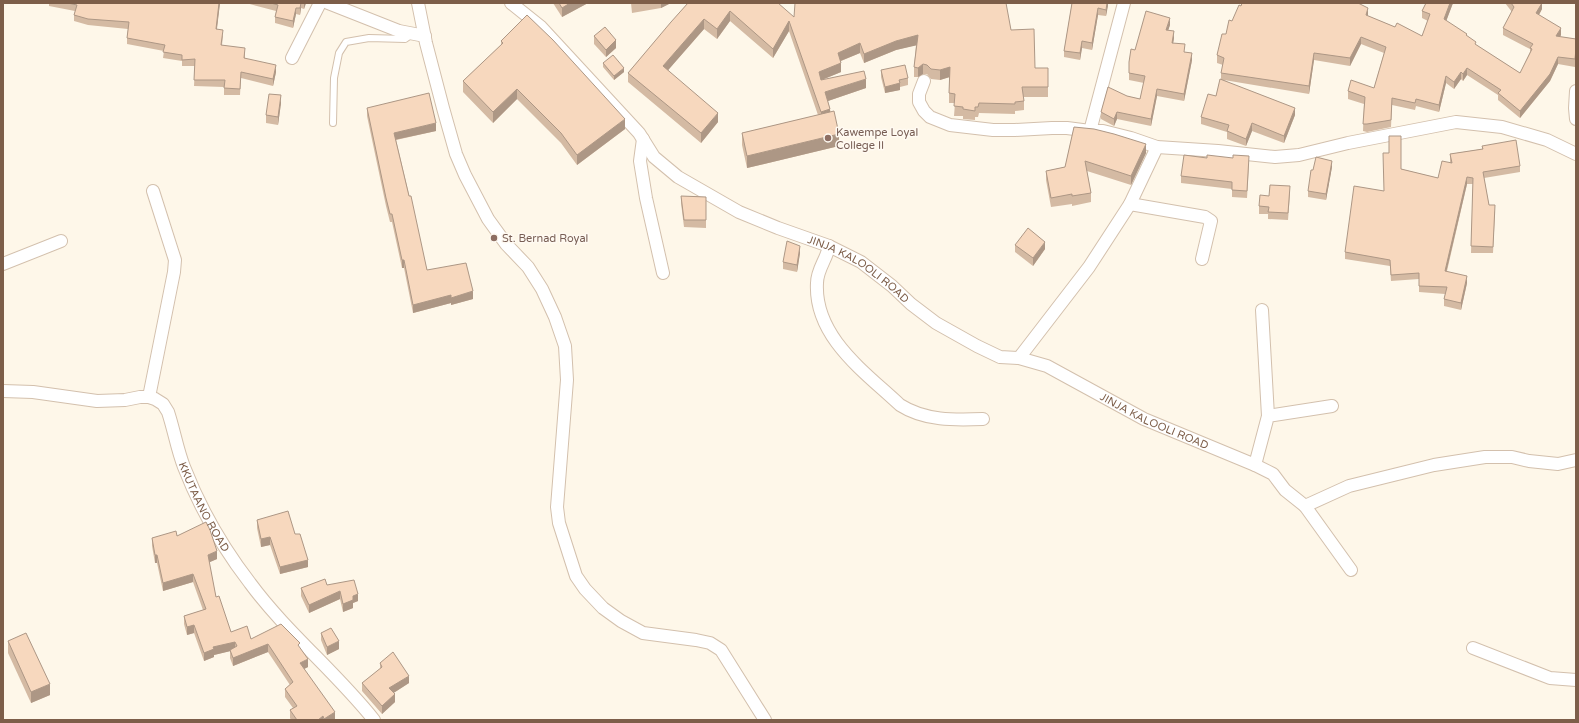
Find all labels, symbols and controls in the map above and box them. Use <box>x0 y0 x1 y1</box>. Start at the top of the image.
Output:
place label: Kawempe Loyal College II <box>836 126 918 152</box>
marker: Kawempe Loyal College II <box>823 133 833 143</box>
place label: St. Bernad Royal <box>502 232 588 245</box>
marker: St. Bernad Royal <box>489 233 499 243</box>
street label: JINJA KALOOLI ROAD <box>806 233 912 306</box>
street label: JINJA KALOOLI ROAD <box>1098 390 1211 452</box>
street label: KKUTAANO ROAD <box>176 460 232 554</box>

